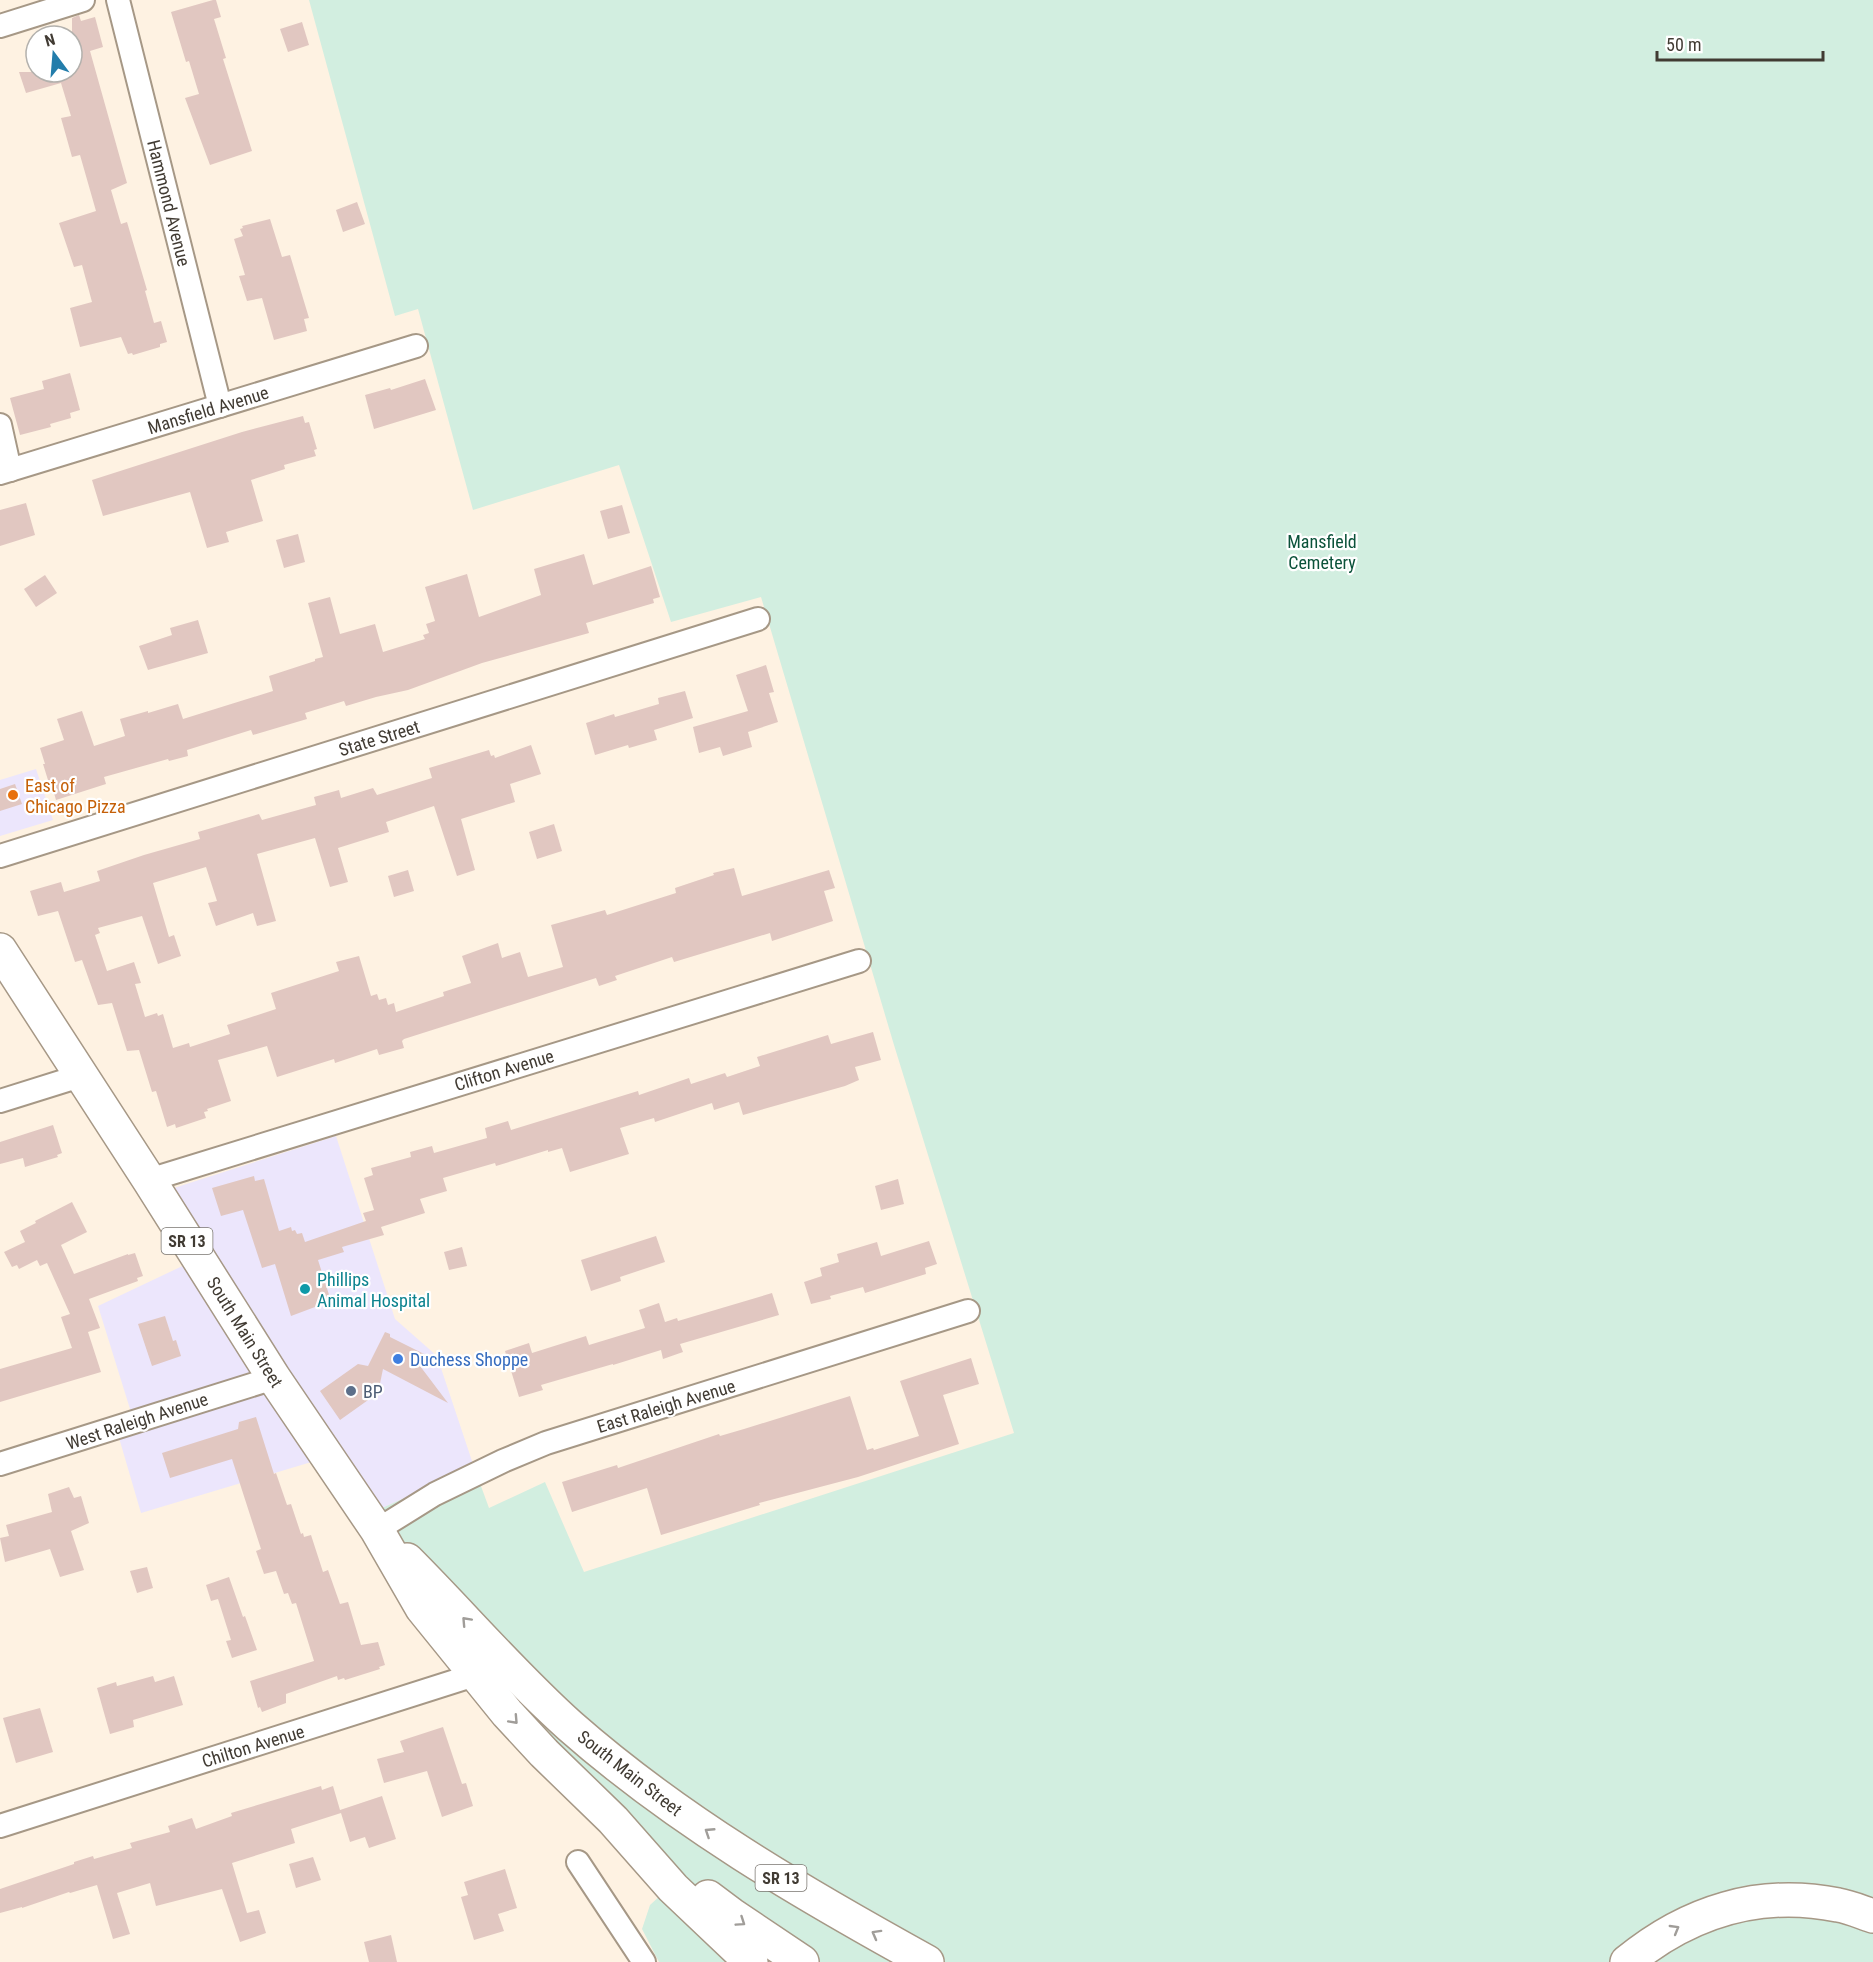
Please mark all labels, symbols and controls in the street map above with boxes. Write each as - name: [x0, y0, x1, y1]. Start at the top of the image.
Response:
- north arrow: [24, 24, 84, 84]
- scale bar: [1657, 24, 1824, 62]
- text: N: [43, 30, 57, 51]
- text: 50 m: [1666, 34, 1701, 55]
- street label: Hammond Avenue: [143, 138, 195, 268]
- street label: Mansfield Avenue: [145, 382, 271, 438]
- park label: Mansfield Cemetery: [1287, 531, 1357, 573]
- street label: State Street: [336, 716, 422, 760]
- place label: East of Chicago Pizza: [25, 775, 126, 817]
- marker: East of Chicago Pizza: [6, 788, 20, 802]
- street label: Clifton Avenue: [452, 1045, 556, 1095]
- road number: SR 13: [162, 1228, 213, 1254]
- place label: Phillips Animal Hospital: [317, 1269, 430, 1311]
- street label: South Main Street: [203, 1273, 287, 1391]
- marker: Phillips Animal Hospital: [298, 1282, 312, 1296]
- place label: Duchess Shoppe: [410, 1349, 528, 1370]
- marker: Duchess Shoppe: [391, 1352, 405, 1366]
- street label: East Raleigh Avenue: [594, 1375, 738, 1437]
- place label: BP: [363, 1381, 383, 1402]
- marker: BP: [344, 1384, 358, 1398]
- street label: West Raleigh Avenue: [63, 1388, 211, 1454]
- one-way arrow: [462, 1618, 473, 1628]
- one-way arrow: [507, 1714, 518, 1724]
- street label: Chilton Avenue: [199, 1720, 307, 1772]
- street label: South Main Street: [574, 1726, 686, 1820]
- one-way arrow: [705, 1828, 715, 1840]
- road number: SR 13: [756, 1865, 806, 1891]
- one-way arrow: [735, 1914, 746, 1925]
- one-way arrow: [1669, 1924, 1679, 1936]
- one-way arrow: [872, 1929, 882, 1941]

